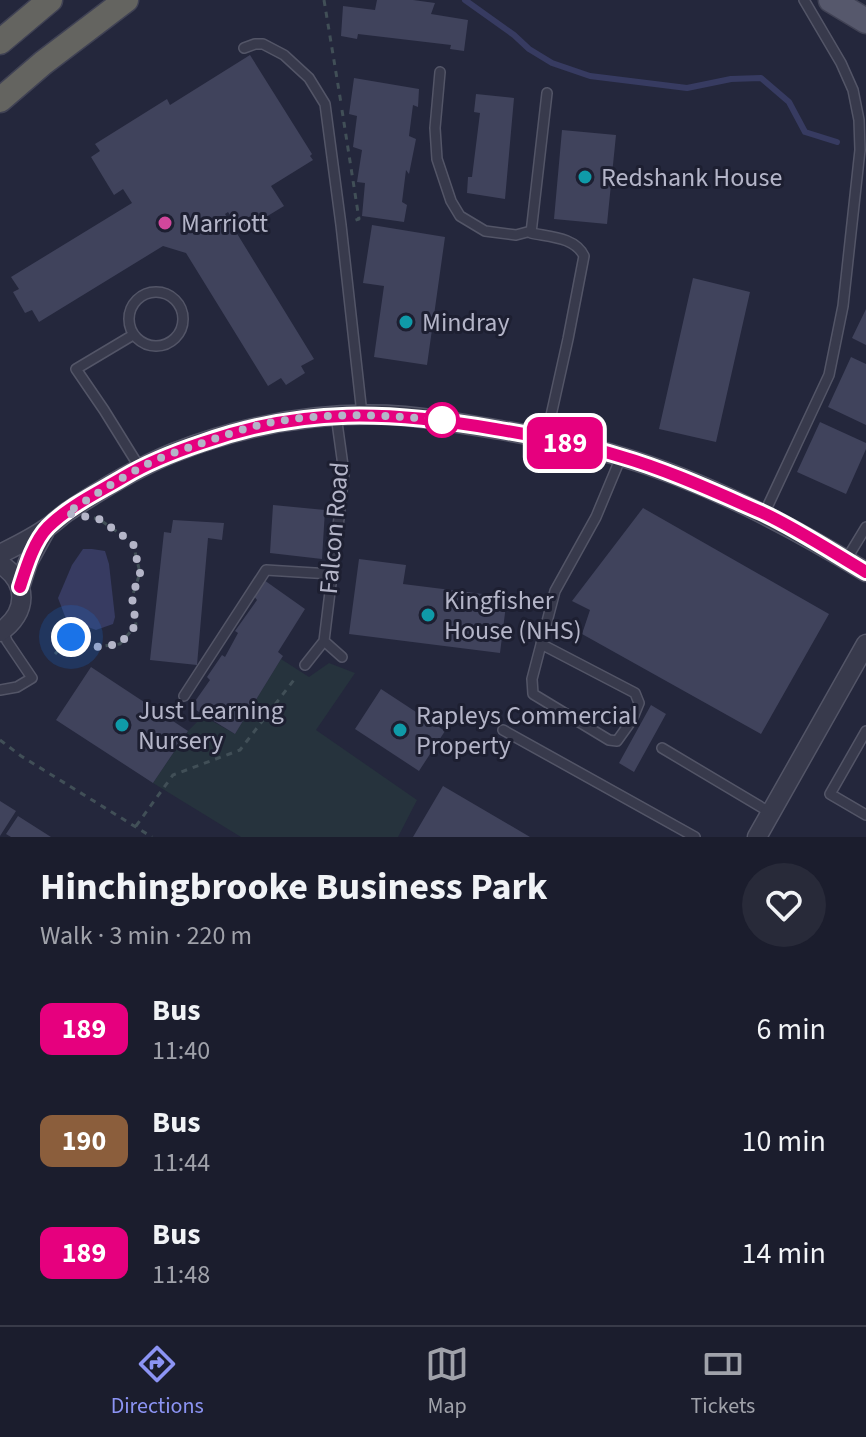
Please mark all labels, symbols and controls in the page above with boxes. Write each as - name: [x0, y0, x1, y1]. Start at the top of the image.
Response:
- place label: Redshank House: [601, 159, 782, 196]
- marker: Redshank House: [576, 168, 594, 186]
- place label: Marriott: [181, 205, 268, 242]
- marker: Marriott: [156, 214, 174, 232]
- place label: Mindray: [422, 304, 510, 341]
- marker: Mindray: [397, 313, 415, 331]
- unlabelled marker: [425, 403, 459, 437]
- line badge: 189: [519, 417, 611, 469]
- text: 189: [543, 423, 587, 463]
- street label: Falcon Road: [310, 460, 358, 596]
- place label: Kingfisher House (NHS): [444, 582, 582, 649]
- marker: Kingfisher House (NHS): [419, 606, 437, 624]
- your location: [51, 617, 91, 657]
- place label: Just Learning Nursery: [138, 692, 284, 759]
- place label: Rapleys Commercial Property: [416, 697, 638, 764]
- marker: Just Learning Nursery: [113, 716, 131, 734]
- marker: Rapleys Commercial Property: [391, 721, 409, 739]
- text: Hinchingbrooke Business Park: [40, 860, 548, 914]
- button: heart: [742, 863, 826, 947]
- text: Walk · 3 min · 220 m: [40, 917, 252, 954]
- text: Bus: [152, 989, 200, 1032]
- text: 6 min: [756, 1008, 826, 1051]
- text: 189: [62, 1009, 106, 1049]
- text: 11:40: [152, 1032, 210, 1069]
- text: Bus: [152, 1101, 200, 1144]
- text: 10 min: [742, 1120, 826, 1163]
- text: 190: [62, 1121, 106, 1161]
- text: 11:44: [152, 1144, 210, 1181]
- text: Bus: [152, 1213, 200, 1256]
- text: 14 min: [742, 1232, 826, 1275]
- text: 189: [62, 1233, 106, 1273]
- text: 11:48: [152, 1256, 210, 1293]
- tab: Directions: [111, 1342, 204, 1422]
- tab: Map: [425, 1342, 469, 1422]
- tab: Tickets: [690, 1342, 755, 1422]

